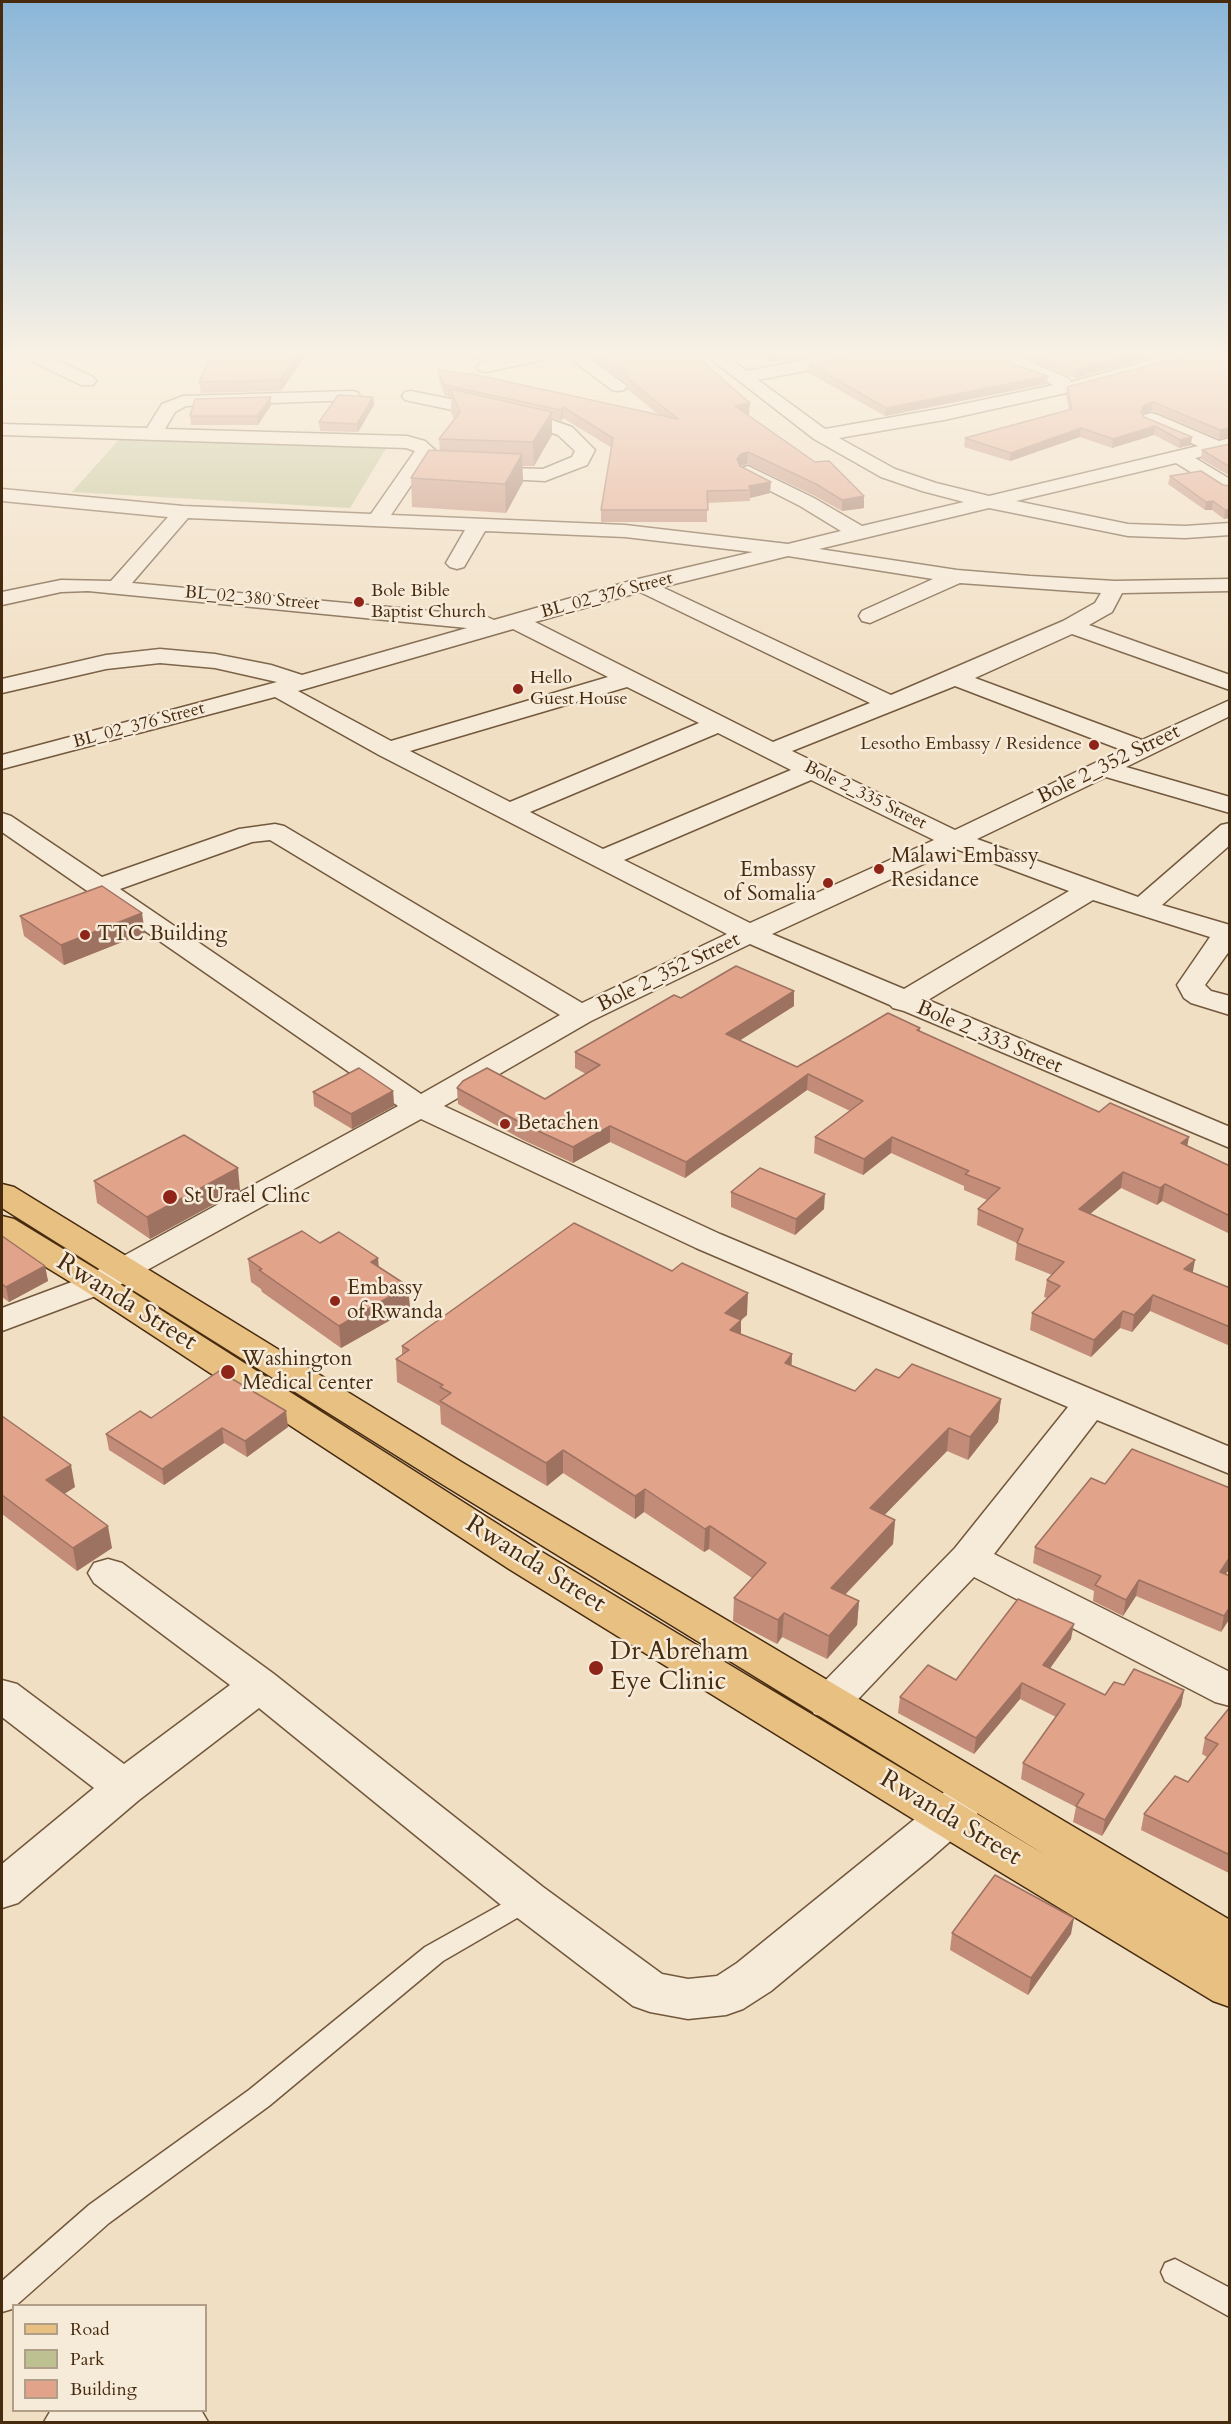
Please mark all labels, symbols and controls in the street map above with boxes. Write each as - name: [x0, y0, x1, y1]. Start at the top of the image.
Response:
- street label: BL_02_376 Street: [539, 568, 675, 624]
- place label: Bole Bible Baptist Church: [371, 581, 486, 624]
- street label: BL_02_380 Street: [184, 582, 320, 616]
- marker: Bole Bible Baptist Church: [352, 595, 366, 609]
- place label: Hello Guest House: [530, 668, 628, 710]
- marker: Hello Guest House: [511, 682, 525, 696]
- street label: BL_02_376 Street: [71, 698, 207, 754]
- street label: Bole 2_352 Street: [1033, 720, 1185, 810]
- place label: Lesotho Embassy / Residence: [860, 734, 1082, 756]
- marker: Lesotho Embassy / Residence: [1087, 738, 1101, 752]
- street label: Bole 2_335 Street: [800, 757, 930, 835]
- place label: Malawi Embassy Residance: [891, 844, 1039, 894]
- place label: Embassy of Somalia: [724, 858, 816, 908]
- marker: Malawi Embassy Residance: [872, 862, 886, 876]
- marker: Embassy of Somalia: [821, 876, 835, 890]
- place label: TTC Building: [97, 922, 227, 948]
- marker: TTC Building: [78, 928, 92, 942]
- street label: Bole 2_352 Street: [593, 928, 745, 1018]
- street label: Bole 2_333 Street: [912, 996, 1066, 1080]
- place label: Betachen: [517, 1111, 599, 1137]
- marker: Betachen: [498, 1117, 512, 1131]
- place label: St Urael Clinc: [184, 1184, 310, 1210]
- marker: St Urael Clinc: [161, 1188, 179, 1206]
- street label: Rwanda Street: [50, 1248, 202, 1358]
- place label: Embassy of Rwanda: [347, 1276, 443, 1326]
- marker: Embassy of Rwanda: [328, 1294, 342, 1308]
- place label: Washington Medical center: [242, 1347, 373, 1397]
- marker: Washington Medical center: [219, 1363, 237, 1381]
- street label: Rwanda Street: [459, 1510, 611, 1620]
- place label: Dr Abreham Eye Clinic: [610, 1637, 749, 1698]
- marker: Dr Abreham Eye Clinic: [587, 1659, 605, 1677]
- street label: Rwanda Street: [874, 1765, 1026, 1873]
- legend: [12, 2304, 207, 2412]
- text: Road: [70, 2317, 110, 2342]
- text: Park: [70, 2347, 105, 2372]
- text: Building: [70, 2377, 137, 2402]

